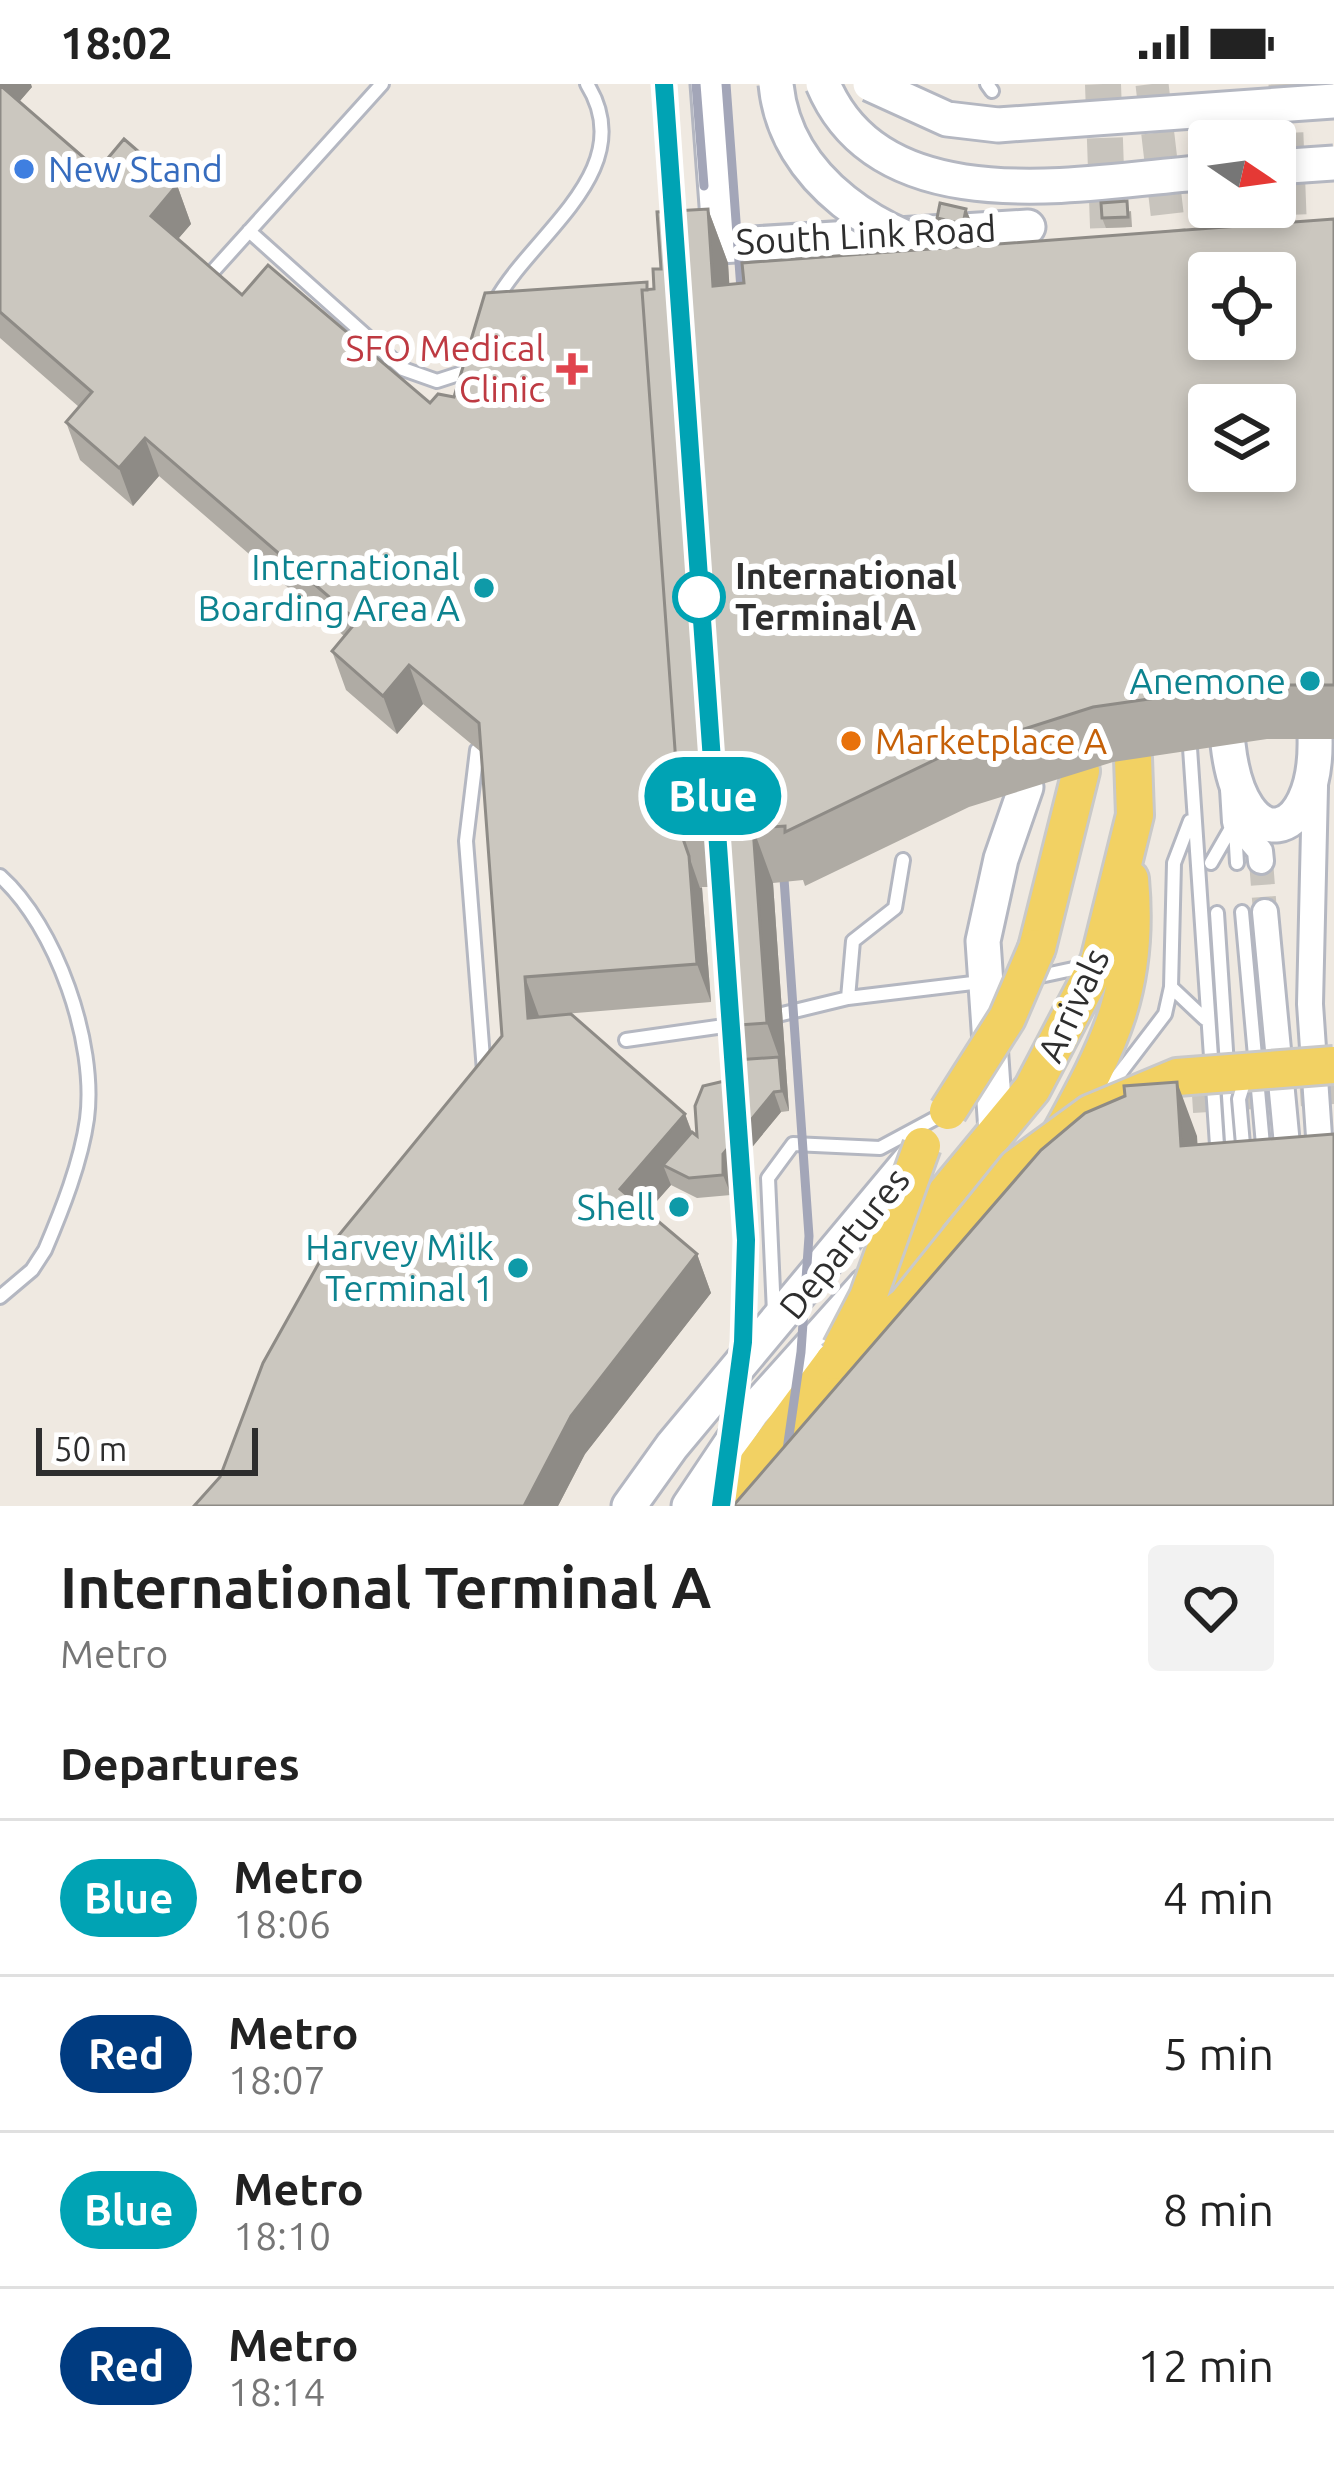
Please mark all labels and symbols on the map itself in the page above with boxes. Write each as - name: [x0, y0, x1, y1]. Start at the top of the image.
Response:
- north arrow: [1188, 120, 1296, 228]
- place label: New Stand: [48, 148, 223, 189]
- marker: New Stand: [11, 156, 37, 182]
- street label: South Link Road: [735, 207, 997, 262]
- place label: SFO Medical Clinic: [346, 327, 545, 409]
- marker: SFO Medical Clinic: [556, 353, 588, 385]
- place label: International Boarding Area A: [198, 546, 461, 628]
- place label: International Terminal A: [735, 555, 957, 637]
- marker: International Terminal A: [674, 572, 724, 622]
- marker: International Boarding Area A: [471, 575, 497, 601]
- place label: Anemone: [1130, 660, 1286, 701]
- marker: Anemone: [1297, 668, 1323, 694]
- place label: Marketplace A: [875, 720, 1108, 761]
- marker: Marketplace A: [838, 728, 864, 754]
- line badge: Blue: [629, 757, 797, 835]
- street label: Arrivals: [1029, 942, 1117, 1068]
- street label: Departures: [770, 1159, 917, 1326]
- place label: Shell: [577, 1186, 655, 1227]
- marker: Shell: [666, 1194, 692, 1220]
- place label: Harvey Milk Terminal 1: [305, 1226, 494, 1308]
- marker: Harvey Milk Terminal 1: [505, 1255, 531, 1281]
- scale bar: [36, 1422, 258, 1475]

